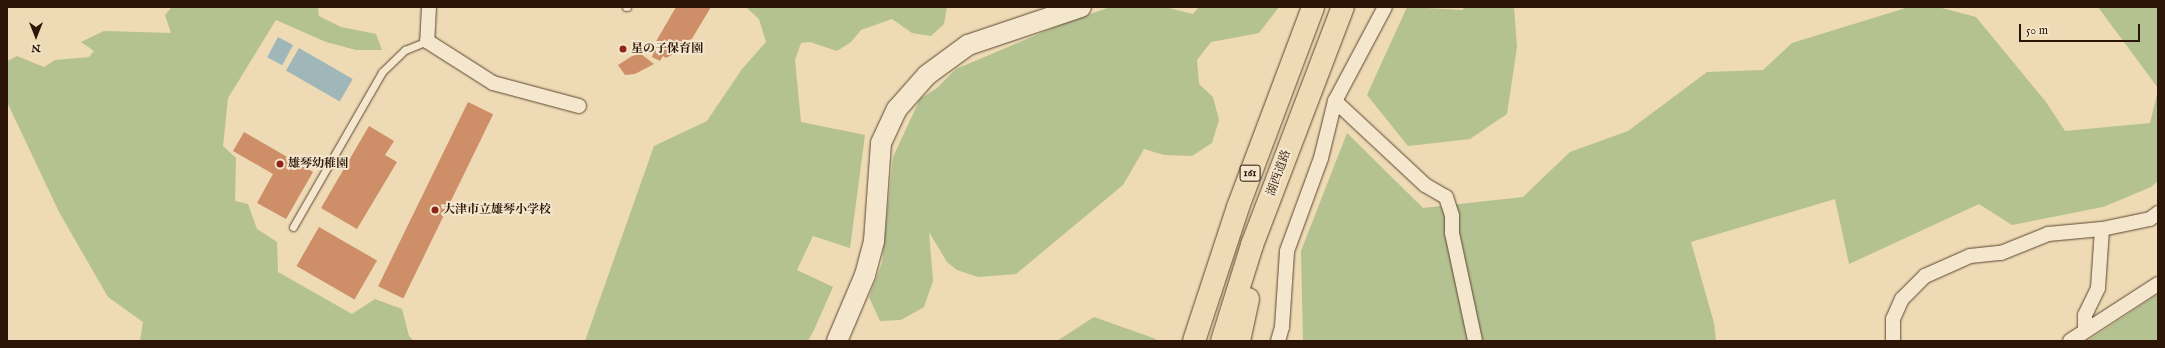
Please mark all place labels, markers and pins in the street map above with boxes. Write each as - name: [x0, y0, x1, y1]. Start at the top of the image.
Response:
- place label: 星の子保育園: [631, 42, 703, 56]
- marker: 星の子保育園: [618, 44, 628, 54]
- place label: 雄琴幼稚園: [288, 157, 348, 171]
- marker: 雄琴幼稚園: [275, 159, 285, 169]
- place label: 大津市立雄琴小学校: [443, 203, 551, 217]
- marker: 大津市立雄琴小学校: [430, 205, 440, 215]

